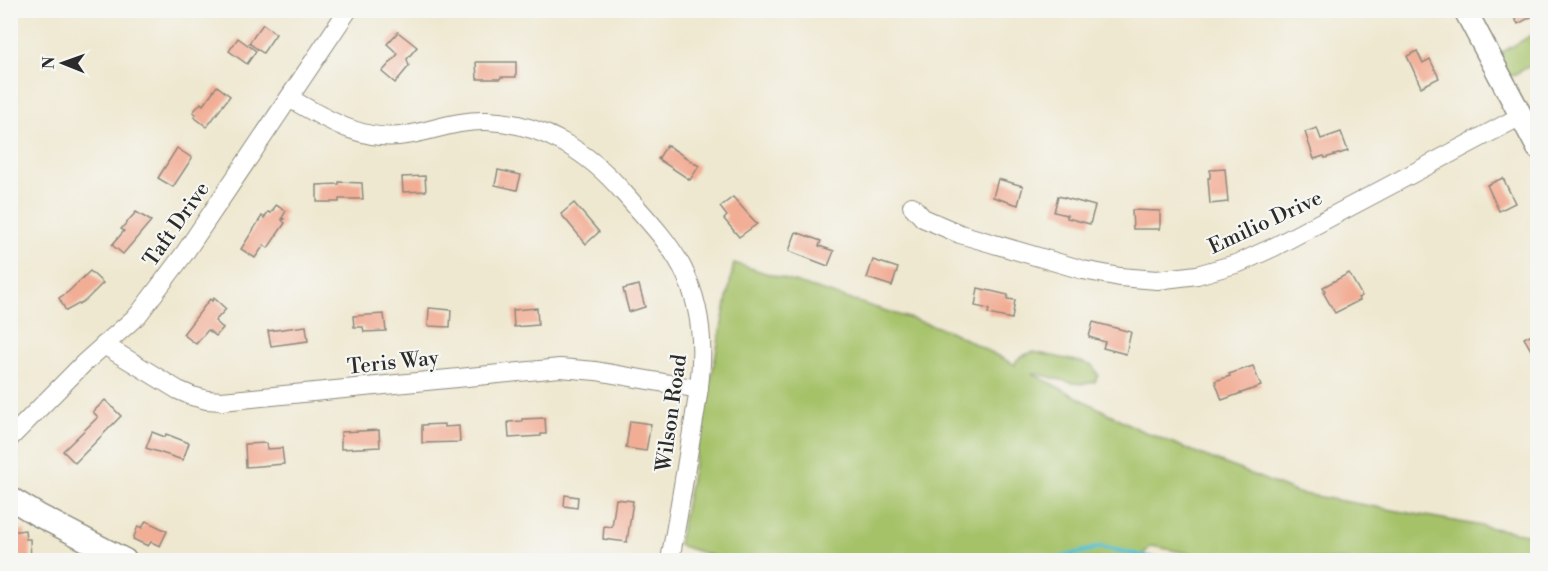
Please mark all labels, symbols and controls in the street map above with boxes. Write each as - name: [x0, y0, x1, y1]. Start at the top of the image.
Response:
- north arrow: [33, 33, 93, 93]
- text: N: [39, 56, 59, 69]
- street label: Taft Drive: [138, 177, 216, 272]
- street label: Emilio Drive: [1204, 185, 1326, 261]
- street label: Teris Way: [346, 345, 441, 381]
- street label: Wilson Road: [651, 353, 693, 474]

